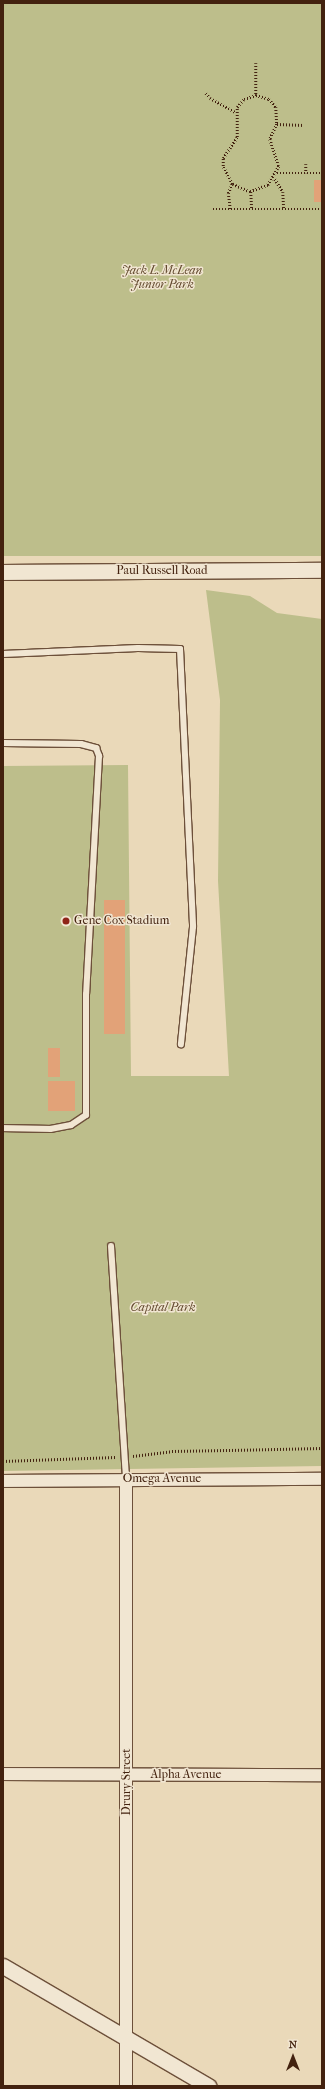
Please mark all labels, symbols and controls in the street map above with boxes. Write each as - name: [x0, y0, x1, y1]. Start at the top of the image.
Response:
- park label: Jack L. McLean Junior Park: [122, 264, 202, 292]
- street label: Paul Russell Road: [116, 564, 208, 578]
- place label: Gene Cox Stadium: [74, 914, 169, 928]
- marker: Gene Cox Stadium: [61, 916, 71, 926]
- park label: Capital Park: [130, 1301, 196, 1315]
- street label: Omega Avenue: [123, 1472, 201, 1486]
- street label: Drury Street: [120, 1749, 134, 1815]
- street label: Alpha Avenue: [150, 1768, 222, 1782]
- north arrow: [273, 2037, 313, 2077]
- text: N: [289, 2038, 297, 2051]

